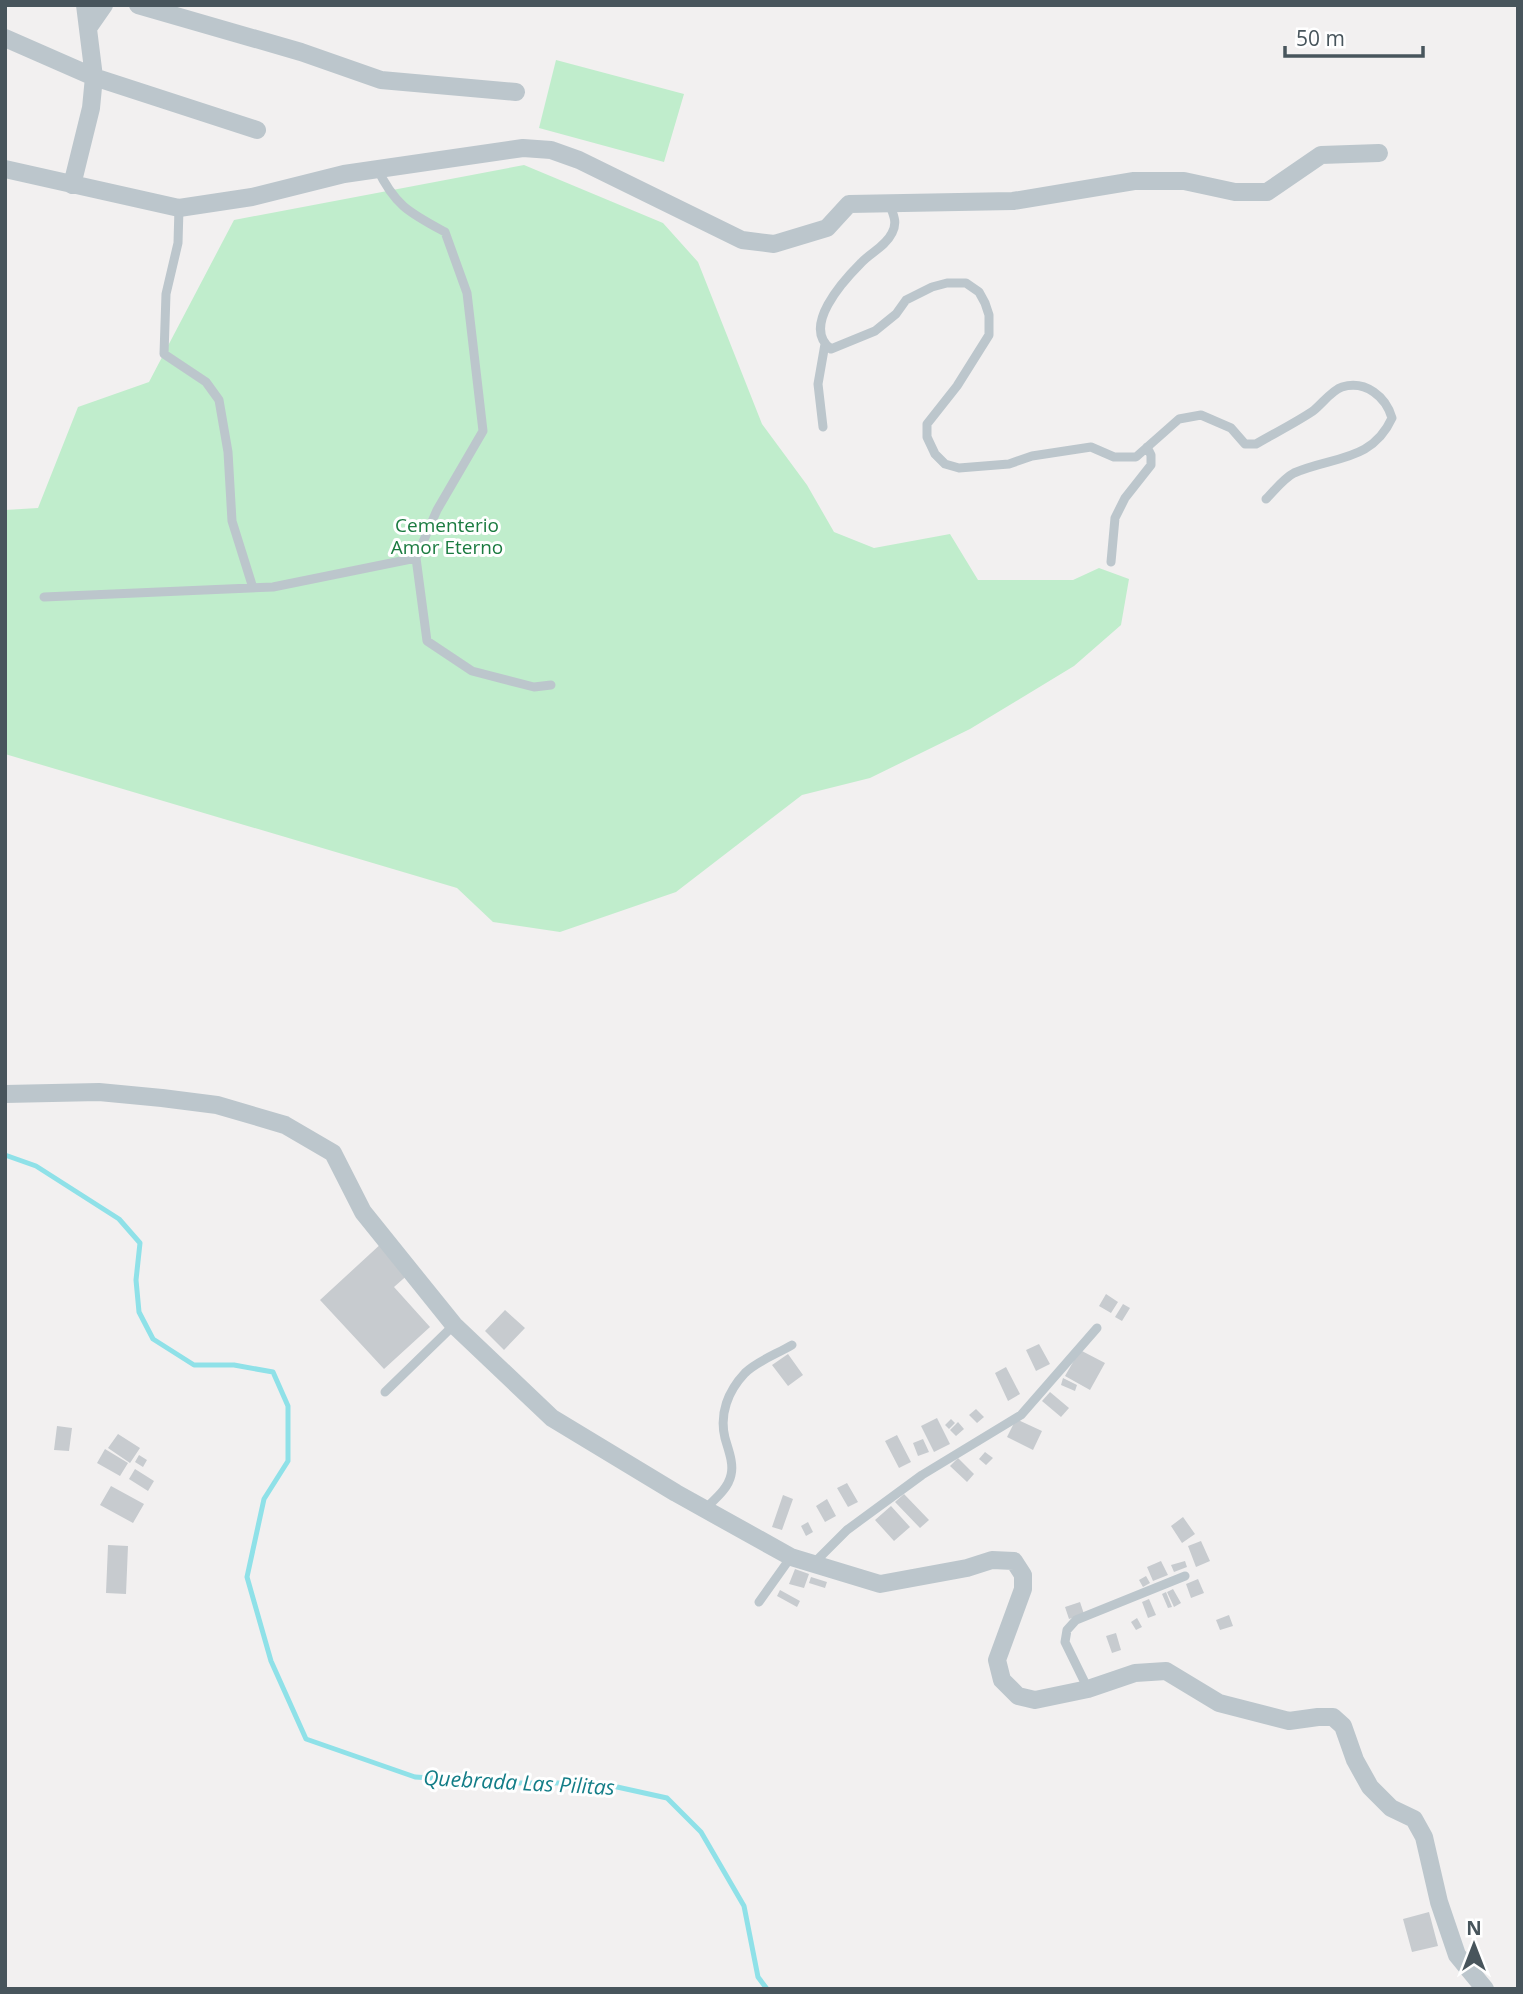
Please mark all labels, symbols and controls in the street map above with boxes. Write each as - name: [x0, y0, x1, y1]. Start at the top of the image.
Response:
- scale bar: [1285, 14, 1423, 58]
- text: 50 m: [1296, 24, 1345, 52]
- park label: Cementerio Amor Eterno: [391, 512, 503, 560]
- water label: Quebrada Las Pilitas: [423, 1763, 615, 1801]
- north arrow: [1439, 1910, 1509, 1980]
- text: N: [1466, 1915, 1482, 1941]

